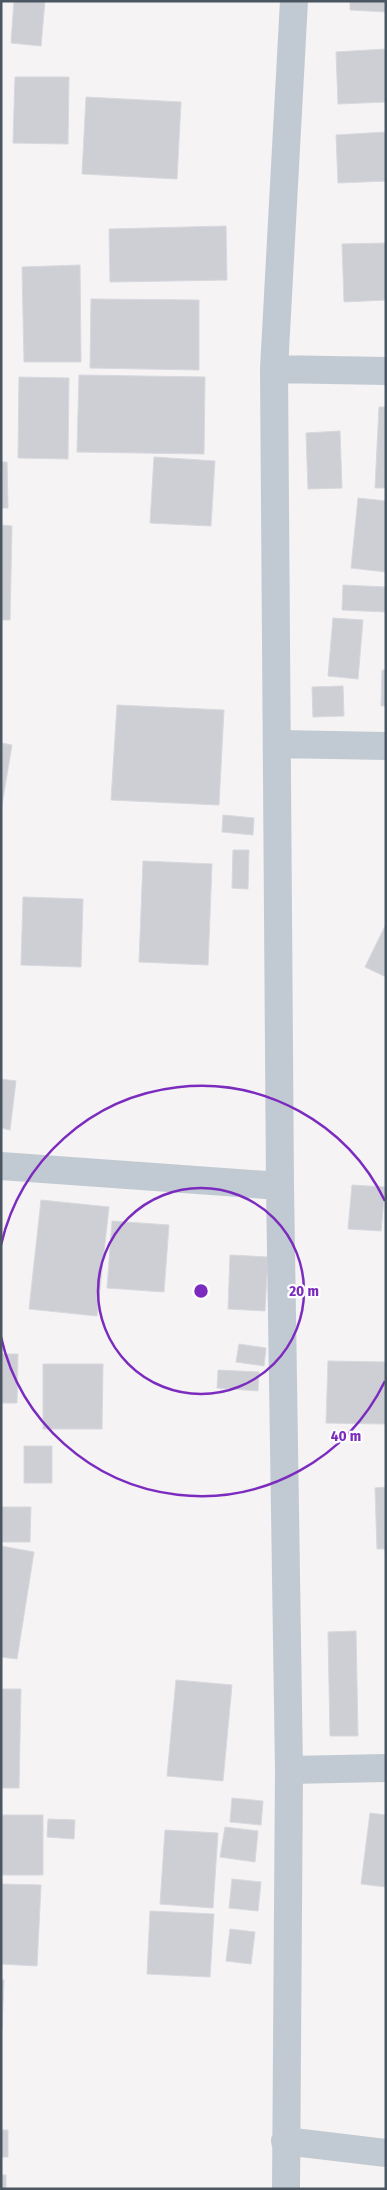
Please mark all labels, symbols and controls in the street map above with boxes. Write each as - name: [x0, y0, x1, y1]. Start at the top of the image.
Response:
- centre of rings: [192, 1282, 210, 1300]
- text: 20 m: [288, 1282, 319, 1300]
- text: 40 m: [331, 1427, 361, 1445]

